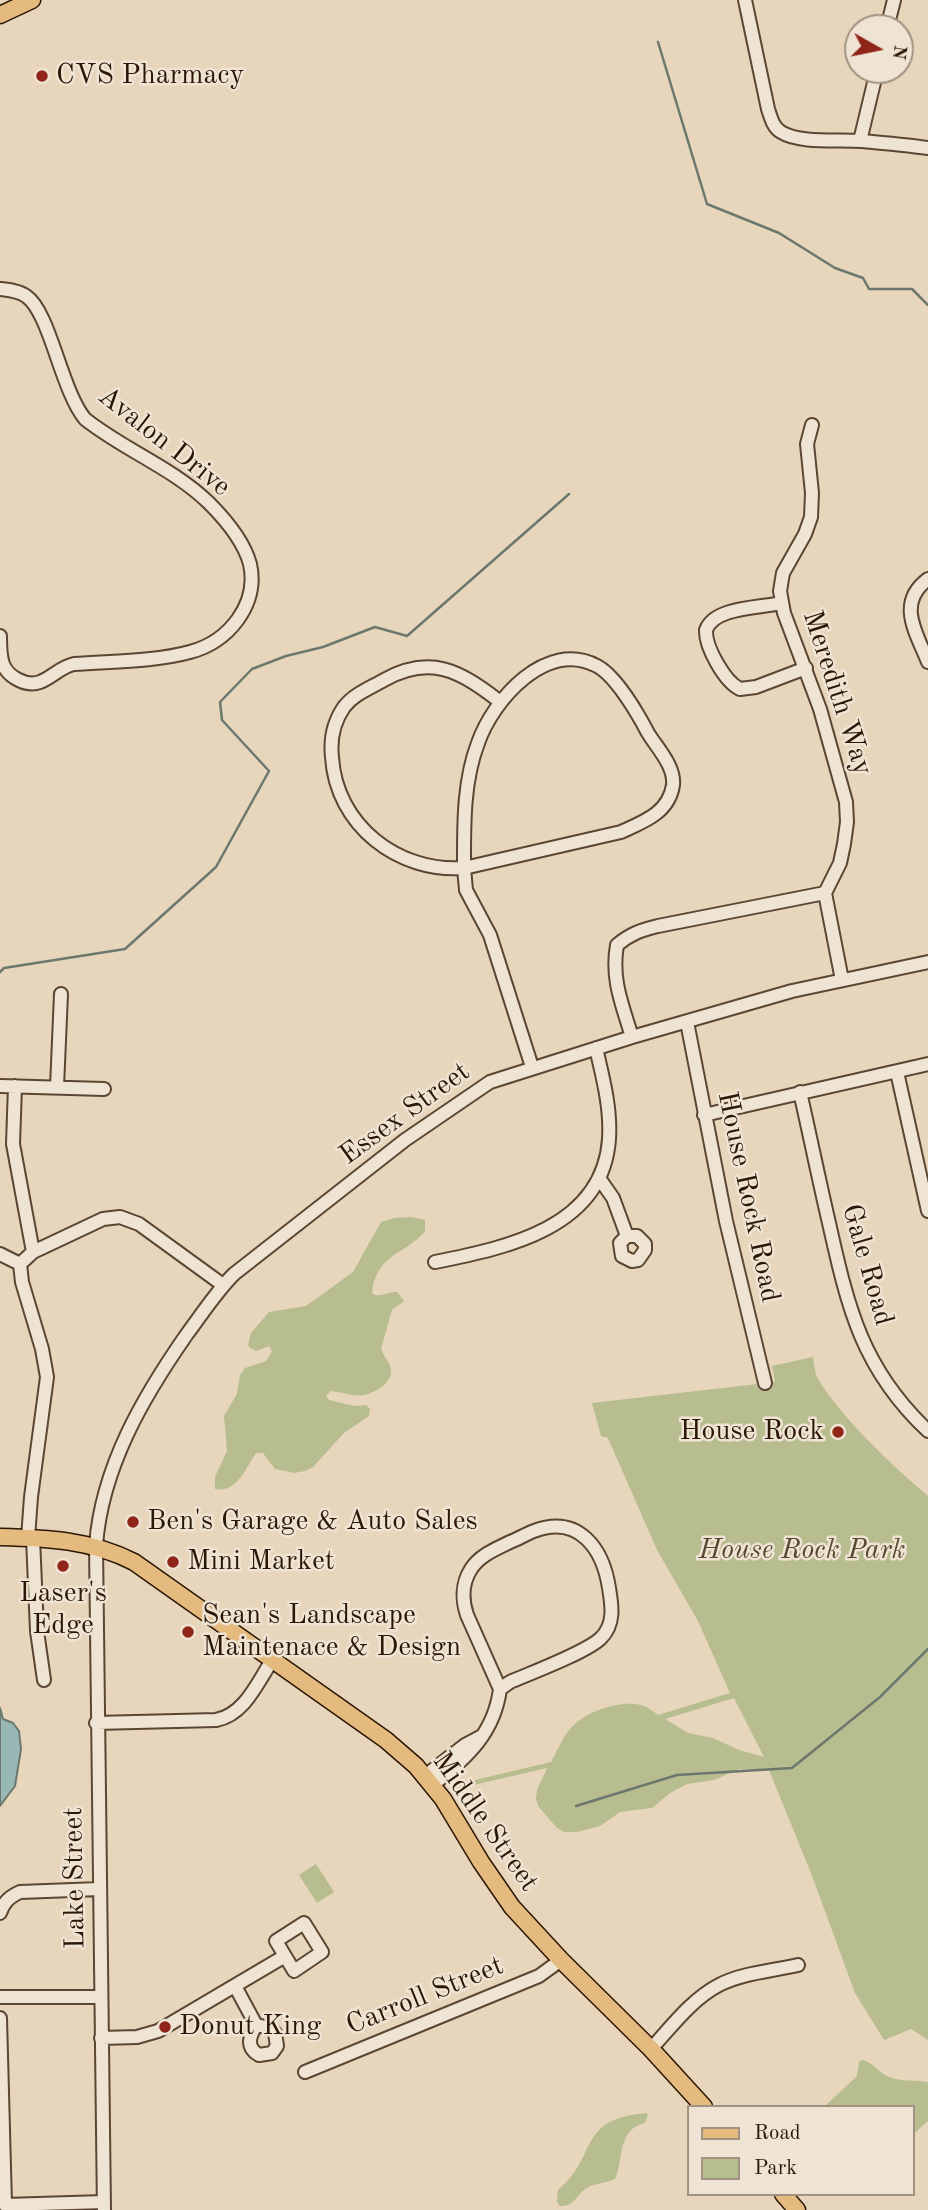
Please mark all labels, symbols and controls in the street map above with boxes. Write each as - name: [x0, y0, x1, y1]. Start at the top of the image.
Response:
- north arrow: [844, 14, 914, 84]
- text: N: [888, 43, 909, 61]
- place label: CVS Pharmacy: [56, 59, 244, 93]
- marker: CVS Pharmacy: [34, 68, 50, 84]
- street label: Avalon Drive: [91, 380, 237, 504]
- street label: Meredith Way: [795, 606, 879, 780]
- street label: Essex Street: [333, 1055, 477, 1173]
- street label: House Rock Road: [709, 1089, 787, 1305]
- street label: Gale Road: [834, 1200, 900, 1330]
- place label: House Rock: [680, 1415, 824, 1449]
- marker: House Rock: [830, 1424, 846, 1440]
- place label: Ben's Garage & Auto Sales: [147, 1505, 478, 1539]
- marker: Ben's Garage & Auto Sales: [125, 1514, 141, 1530]
- park label: House Rock Park: [699, 1534, 905, 1568]
- place label: Mini Market: [187, 1545, 335, 1579]
- marker: Mini Market: [165, 1554, 181, 1570]
- marker: Laser's Edge: [55, 1558, 71, 1574]
- place label: Laser's Edge: [19, 1577, 107, 1643]
- place label: Sean's Landscape Maintenace & Design: [202, 1599, 461, 1665]
- marker: Sean's Landscape Maintenace & Design: [180, 1624, 196, 1640]
- street label: Middle Street: [425, 1746, 545, 1898]
- street label: Lake Street: [57, 1807, 93, 1949]
- street label: Carroll Street: [341, 1949, 509, 2043]
- place label: Donut King: [179, 2010, 321, 2044]
- marker: Donut King: [157, 2019, 173, 2035]
- legend: [687, 2105, 914, 2196]
- text: Road: [754, 2123, 801, 2144]
- text: Park: [754, 2158, 797, 2179]

